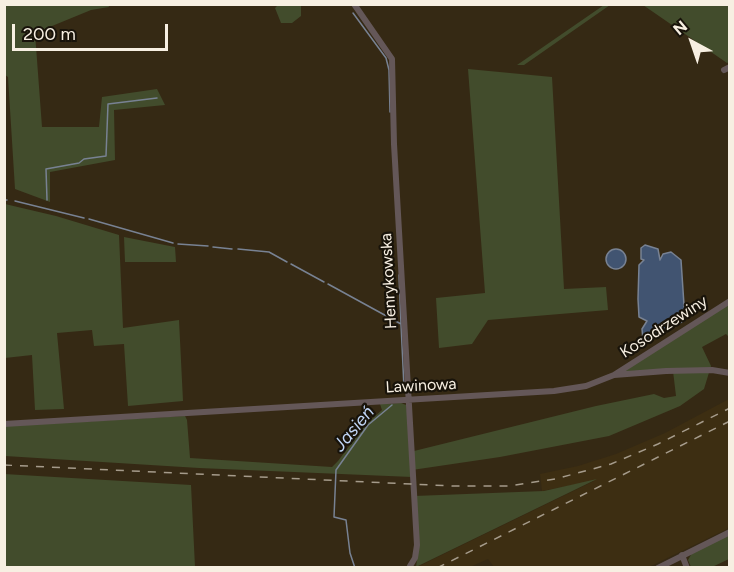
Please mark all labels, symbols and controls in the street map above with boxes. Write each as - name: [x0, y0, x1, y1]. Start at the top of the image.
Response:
- scale bar: [15, 12, 171, 50]
- north arrow: [662, 12, 722, 72]
- text: N: [669, 17, 691, 39]
- text: 200 m: [23, 23, 76, 45]
- street label: Henrykowska: [377, 233, 401, 329]
- street label: Kosodrzewiny: [617, 292, 711, 362]
- street label: Lawinowa: [385, 375, 457, 397]
- water label: Jasień: [329, 402, 379, 456]

